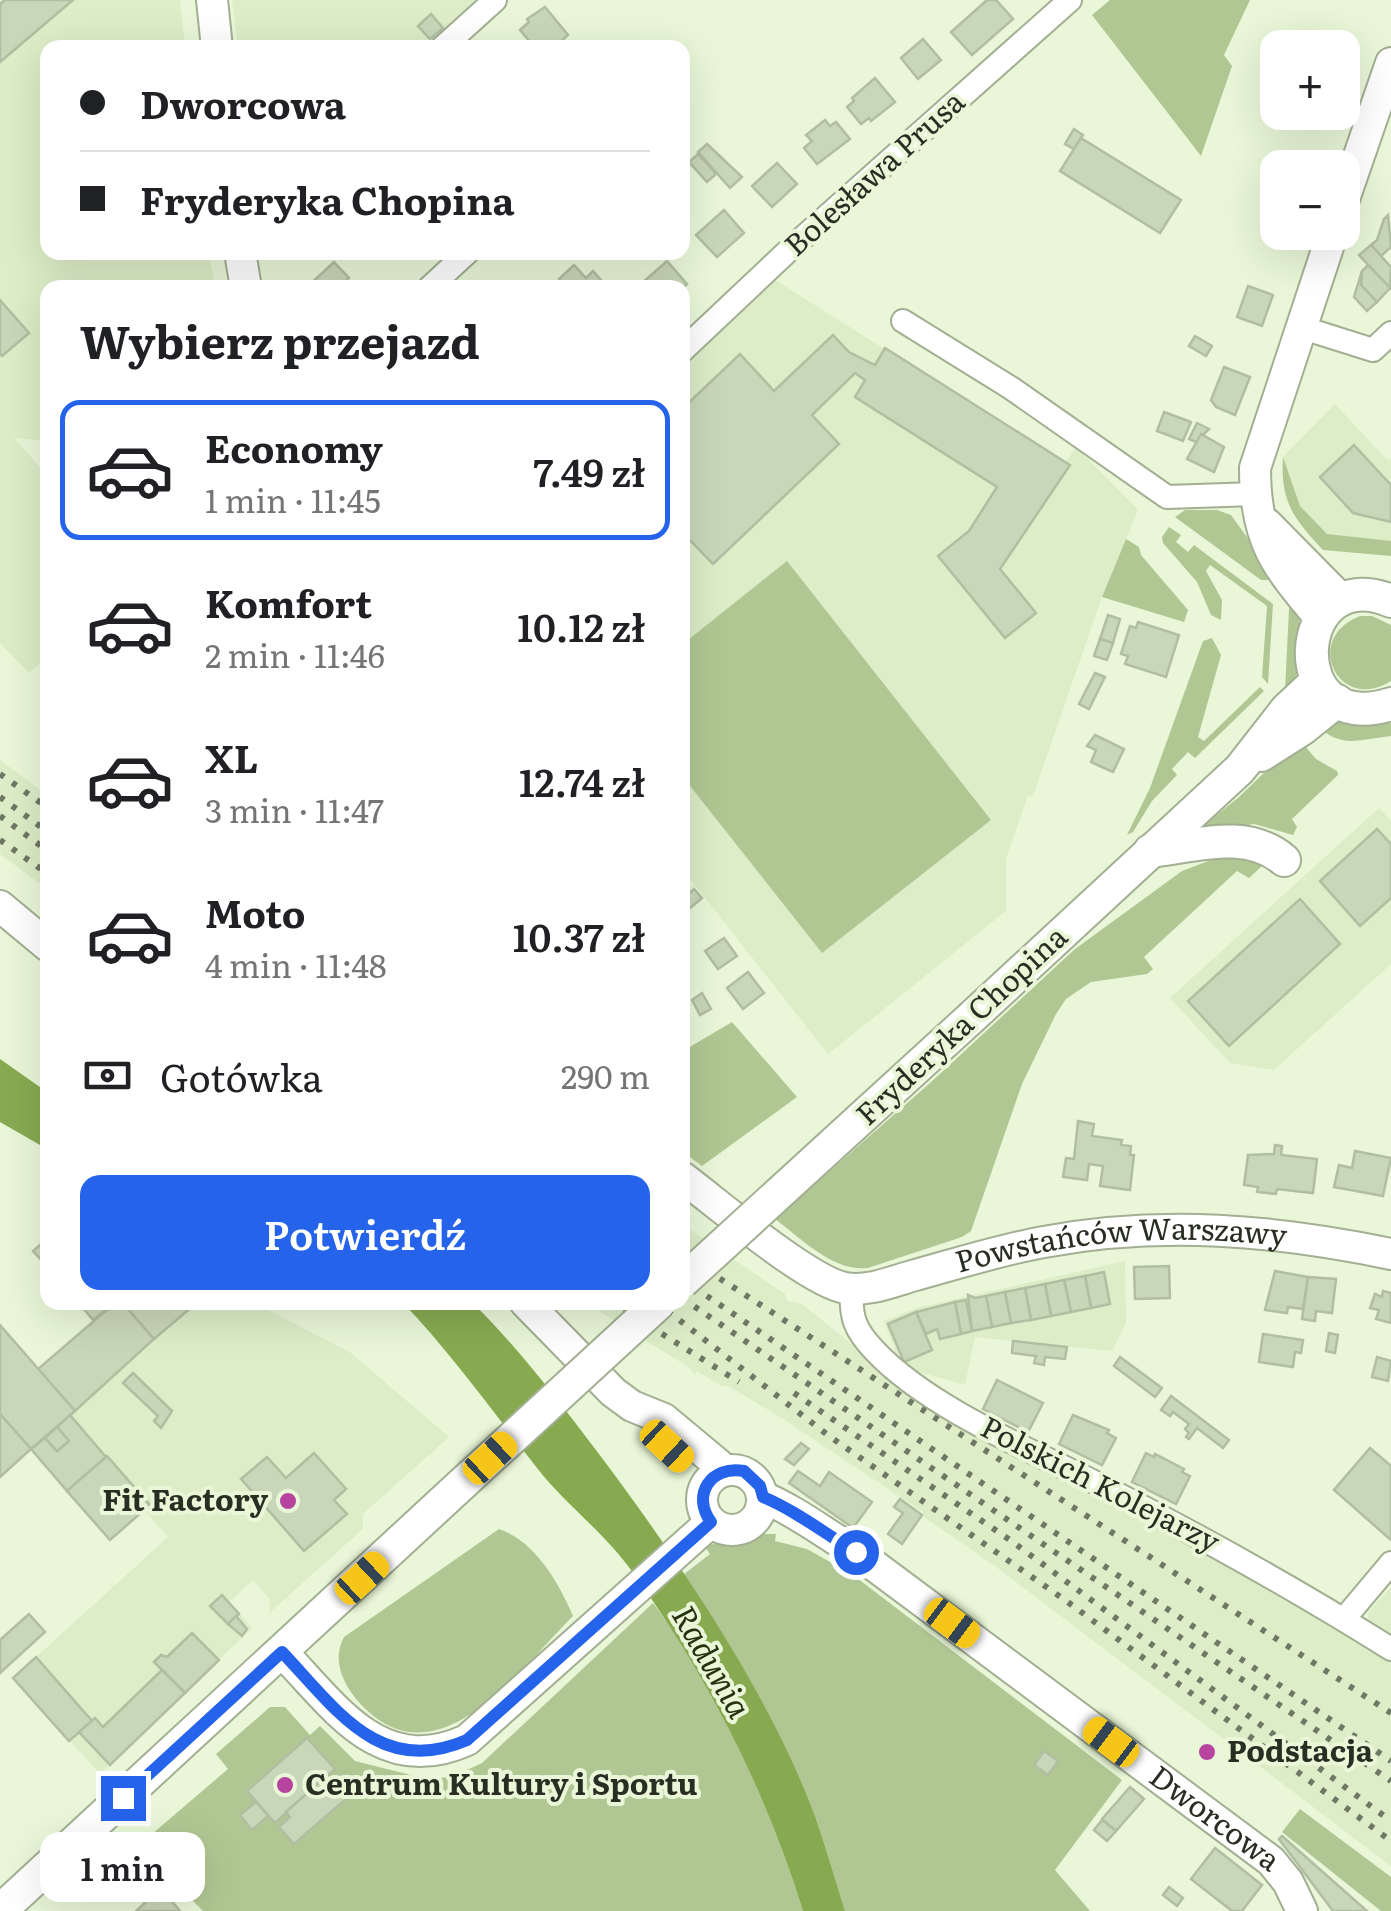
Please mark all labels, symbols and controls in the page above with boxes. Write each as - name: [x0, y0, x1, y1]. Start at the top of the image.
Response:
- map controls: [1260, 30, 1360, 250]
- button: +: [1260, 30, 1360, 130]
- text: Dworcowa: [140, 74, 346, 131]
- street label: Bolesława Prusa: [773, 78, 973, 265]
- button: −: [1260, 150, 1360, 250]
- text: Fryderyka Chopina: [140, 170, 515, 227]
- text: Wybierz przejazd: [80, 306, 480, 373]
- text: Economy: [205, 418, 383, 475]
- icon: car: [85, 425, 175, 515]
- text: 7.49 zł: [533, 442, 645, 499]
- text: 1 min · 11:45: [205, 475, 381, 523]
- text: Komfort: [205, 573, 372, 630]
- icon: car: [85, 580, 175, 670]
- text: 10.12 zł: [517, 597, 645, 654]
- text: 2 min · 11:46: [205, 630, 385, 678]
- text: XL: [205, 728, 258, 785]
- icon: car: [85, 735, 175, 825]
- text: 12.74 zł: [519, 752, 645, 809]
- text: 3 min · 11:47: [205, 785, 384, 833]
- text: Moto: [205, 883, 305, 940]
- icon: car: [85, 890, 175, 980]
- text: 10.37 zł: [513, 907, 645, 964]
- street label: Fryderyka Chopina: [844, 913, 1076, 1134]
- text: 4 min · 11:48: [205, 940, 387, 988]
- text: Gotówka: [160, 1047, 323, 1104]
- icon: cash: [80, 1048, 135, 1103]
- text: 290 m: [561, 1051, 650, 1099]
- button: Potwierdź: [80, 1175, 650, 1290]
- street label: Powstańców Warszawy: [950, 1205, 1290, 1282]
- street label: Polskich Kolejarzy: [974, 1403, 1229, 1562]
- car: [635, 1415, 699, 1477]
- car: [458, 1427, 522, 1489]
- place label: Fit Factory: [102, 1476, 269, 1520]
- marker: Fit Factory: [277, 1490, 299, 1512]
- route start: [834, 1530, 879, 1575]
- car: [330, 1547, 394, 1609]
- car: [919, 1593, 985, 1653]
- water label: Radunia: [662, 1595, 766, 1726]
- car: [1078, 1712, 1144, 1772]
- place label: Podstacja: [1227, 1727, 1374, 1771]
- marker: Podstacja: [1196, 1741, 1218, 1763]
- street label: Dworcowa: [1142, 1753, 1291, 1880]
- place label: Centrum Kultury i Sportu: [305, 1760, 697, 1804]
- marker: Centrum Kultury i Sportu: [274, 1774, 296, 1796]
- route end: [101, 1776, 146, 1821]
- callout: 1 min: [41, 1833, 206, 1903]
- text: 1 min: [80, 1843, 165, 1891]

